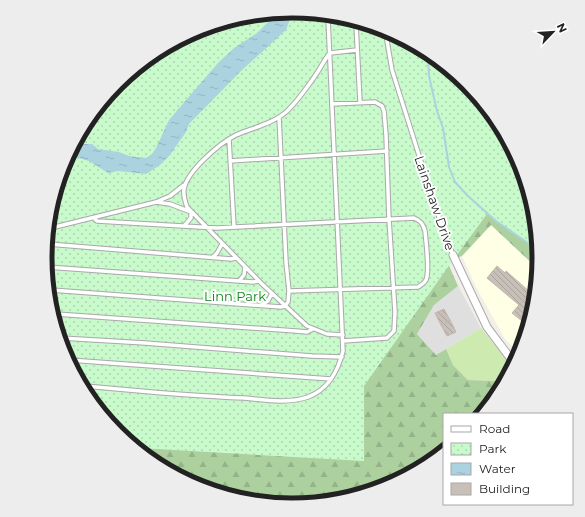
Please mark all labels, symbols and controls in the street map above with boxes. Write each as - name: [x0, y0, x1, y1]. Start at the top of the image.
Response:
- north arrow: [533, 12, 573, 52]
- text: N: [554, 21, 570, 35]
- street label: Lainshaw Drive: [411, 154, 459, 253]
- park label: Linn Park: [204, 288, 266, 304]
- legend: [443, 413, 573, 505]
- text: Road: [479, 421, 510, 436]
- text: Park: [479, 441, 507, 456]
- text: Water: [479, 461, 516, 476]
- text: Building: [479, 481, 530, 496]

